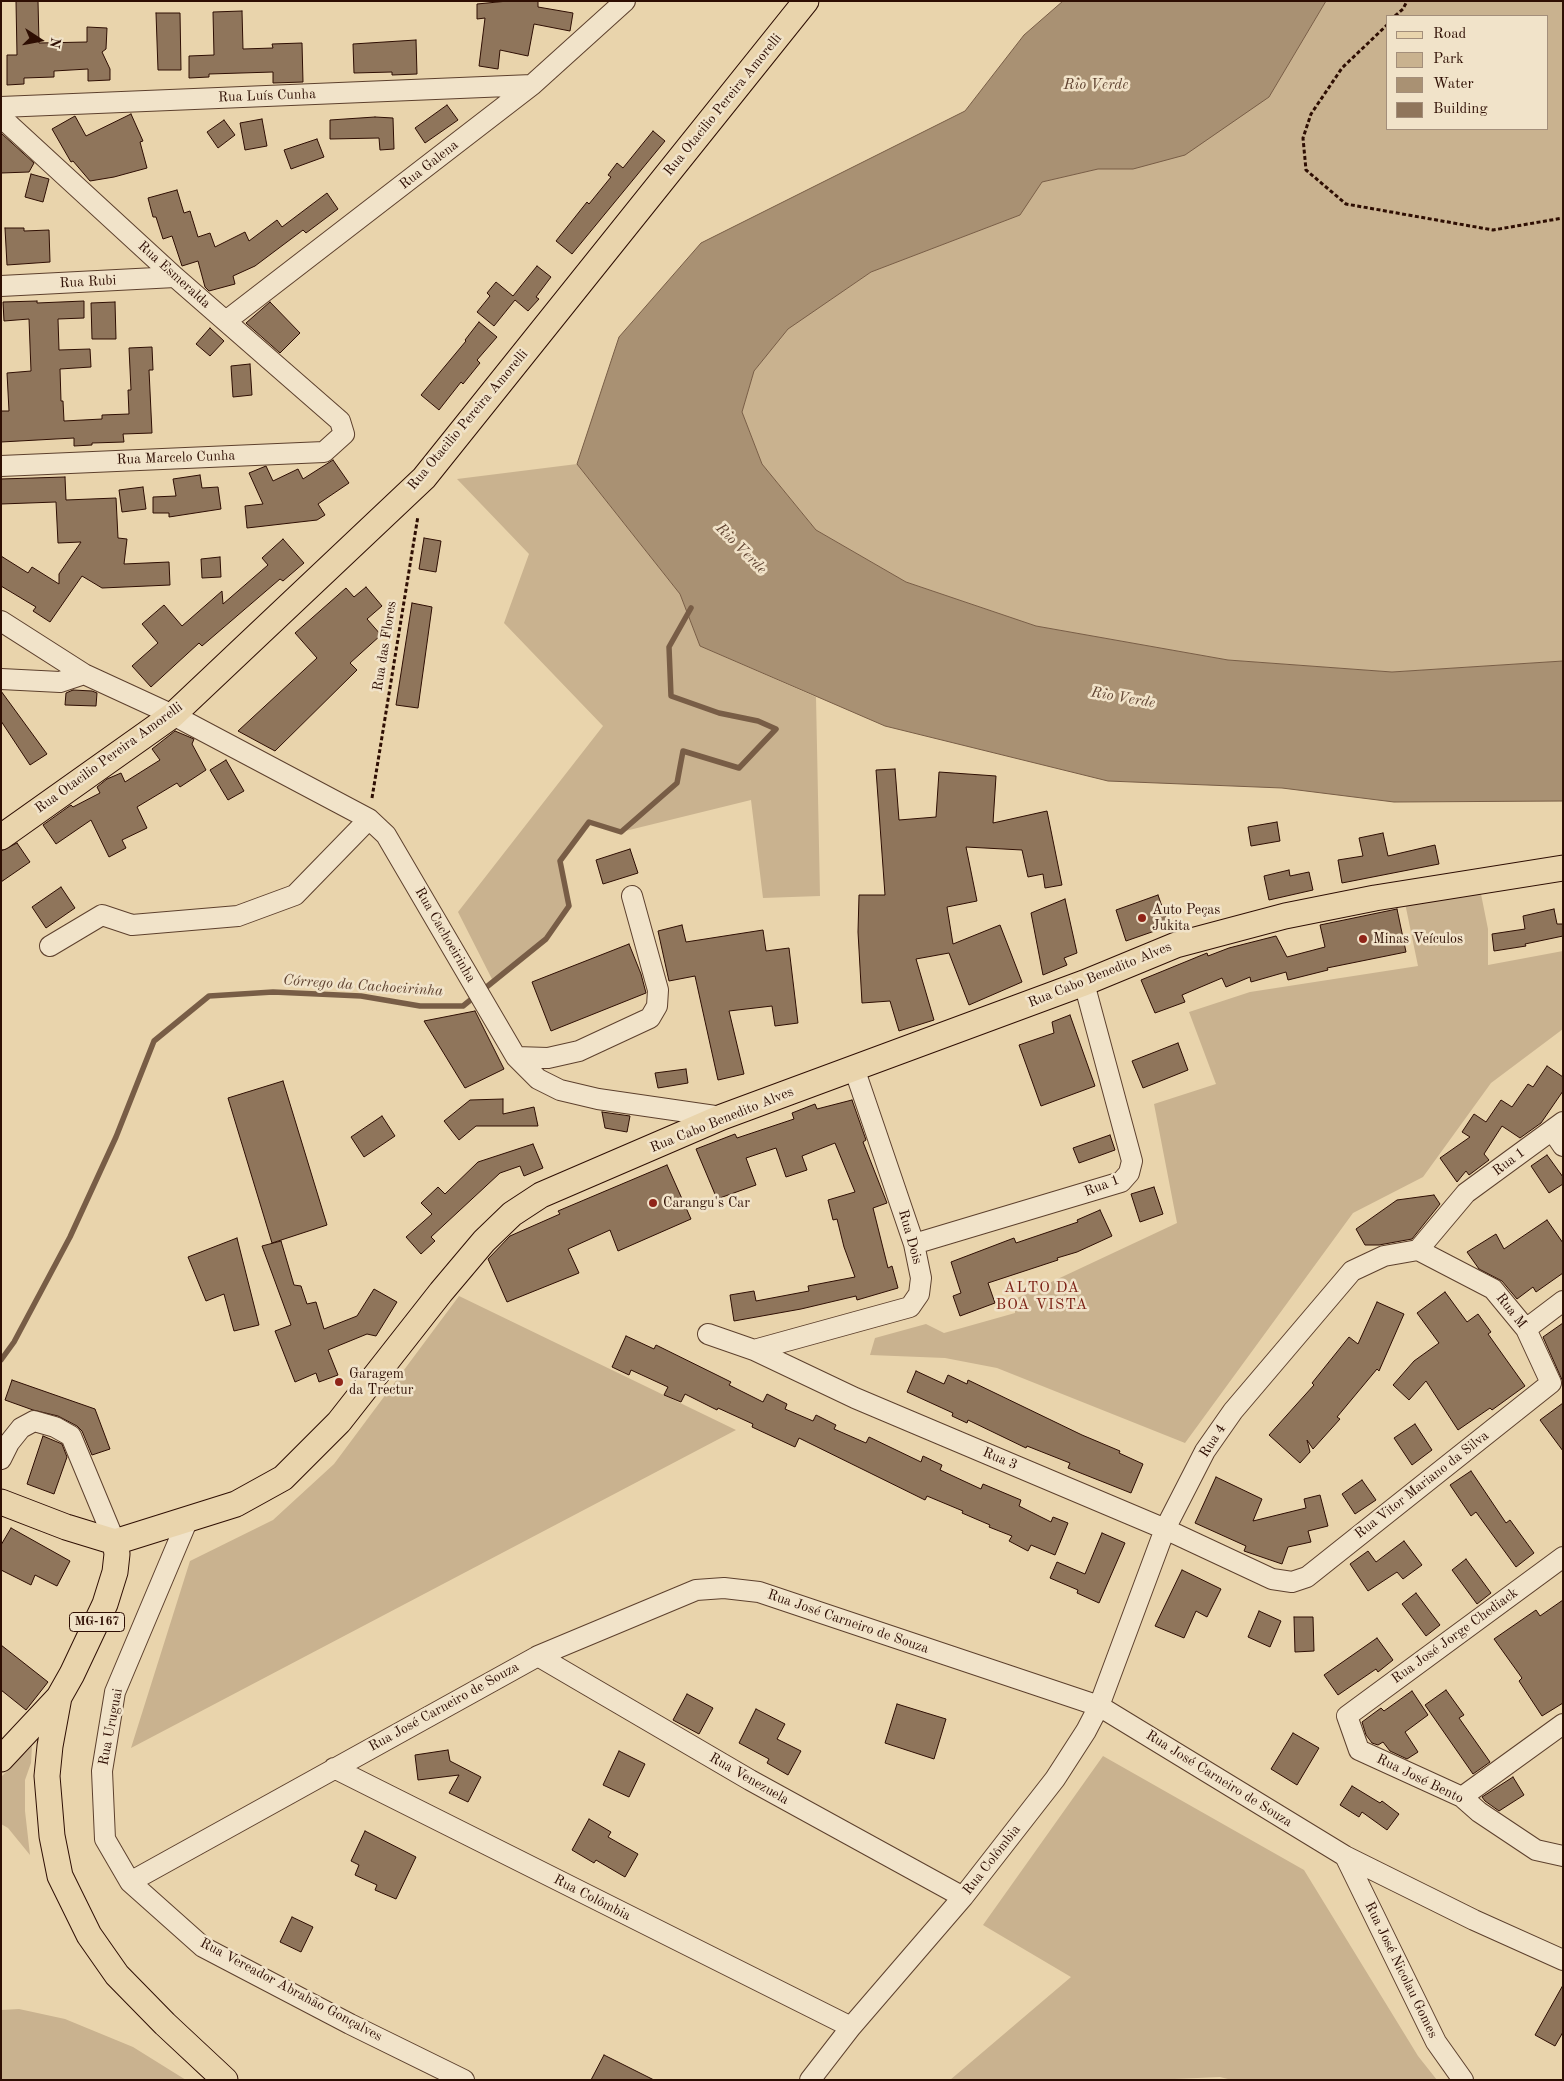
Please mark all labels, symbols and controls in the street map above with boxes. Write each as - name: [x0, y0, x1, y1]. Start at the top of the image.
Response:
- north arrow: [15, 15, 65, 65]
- legend: [1386, 15, 1549, 130]
- text: Road: [1433, 27, 1466, 42]
- street label: Rua Otacilio Pereira Amorelli: [660, 30, 786, 180]
- text: N: [47, 36, 63, 49]
- text: Park: [1433, 52, 1464, 67]
- water label: Rio Verde: [1064, 76, 1128, 94]
- text: Water: [1433, 77, 1474, 92]
- street label: Rua Luís Cunha: [218, 86, 316, 106]
- text: Building: [1433, 102, 1488, 117]
- street label: Rua Galena: [396, 137, 462, 193]
- street label: Rua Esmeralda: [134, 238, 214, 312]
- street label: Rua Rubi: [59, 272, 117, 292]
- street label: Rua Otacilio Pereira Amorelli: [404, 346, 532, 494]
- street label: Rua Marcelo Cunha: [116, 448, 236, 468]
- water label: Rio Verde: [712, 520, 770, 578]
- street label: Rua das Flores: [370, 600, 400, 692]
- water label: Rio Verde: [1089, 684, 1157, 712]
- street label: Rua Otacilio Pereira Amorelli: [32, 699, 186, 817]
- street label: Rua Cachoeirinha: [411, 884, 479, 986]
- place label: Auto Peças Jukita: [1152, 902, 1220, 934]
- marker: Auto Peças Jukita: [1136, 912, 1148, 924]
- place label: Minas Veículos: [1373, 931, 1463, 947]
- marker: Minas Veículos: [1357, 933, 1369, 945]
- street label: Rua Cabo Benedito Alves: [1026, 938, 1174, 1012]
- water label: Córrego da Cachoeirinha: [282, 971, 444, 1001]
- street label: Rua Cabo Benedito Alves: [648, 1083, 796, 1157]
- street label: Rua 1: [1489, 1144, 1529, 1180]
- street label: Rua 1: [1082, 1172, 1122, 1200]
- place label: Carangu's Car: [663, 1195, 750, 1211]
- marker: Carangu's Car: [647, 1197, 659, 1209]
- street label: Rua Dois: [894, 1208, 926, 1266]
- district label: ALTO DA BOA VISTA: [995, 1279, 1089, 1314]
- street label: Rua M: [1492, 1290, 1530, 1332]
- place label: Garagem da Trectur: [349, 1366, 414, 1398]
- marker: Garagem da Trectur: [333, 1376, 345, 1388]
- street label: Rua 4: [1196, 1421, 1230, 1461]
- street label: Rua Vitor Mariano da Silva: [1352, 1427, 1492, 1543]
- street label: Rua 3: [980, 1444, 1020, 1474]
- street label: Rua José Jorge Chediack: [1388, 1584, 1522, 1688]
- street label: Rua José Carneiro de Souza: [765, 1586, 931, 1658]
- road number: MG-167: [70, 1612, 124, 1631]
- street label: Rua José Carneiro de Souza: [366, 1659, 522, 1755]
- street label: Rua Uruguai: [95, 1687, 127, 1767]
- street label: Rua José Carneiro de Souza: [1143, 1727, 1295, 1831]
- street label: Rua Venezuela: [706, 1749, 792, 1809]
- street label: Rua José Bento: [1374, 1751, 1466, 1807]
- street label: Rua Colômbia: [959, 1822, 1025, 1898]
- street label: Rua Colômbia: [551, 1871, 633, 1925]
- street label: Rua José Nicolau Gomes: [1361, 1899, 1441, 2041]
- street label: Rua Vereador Abrahão Gonçalves: [197, 1935, 385, 2045]

